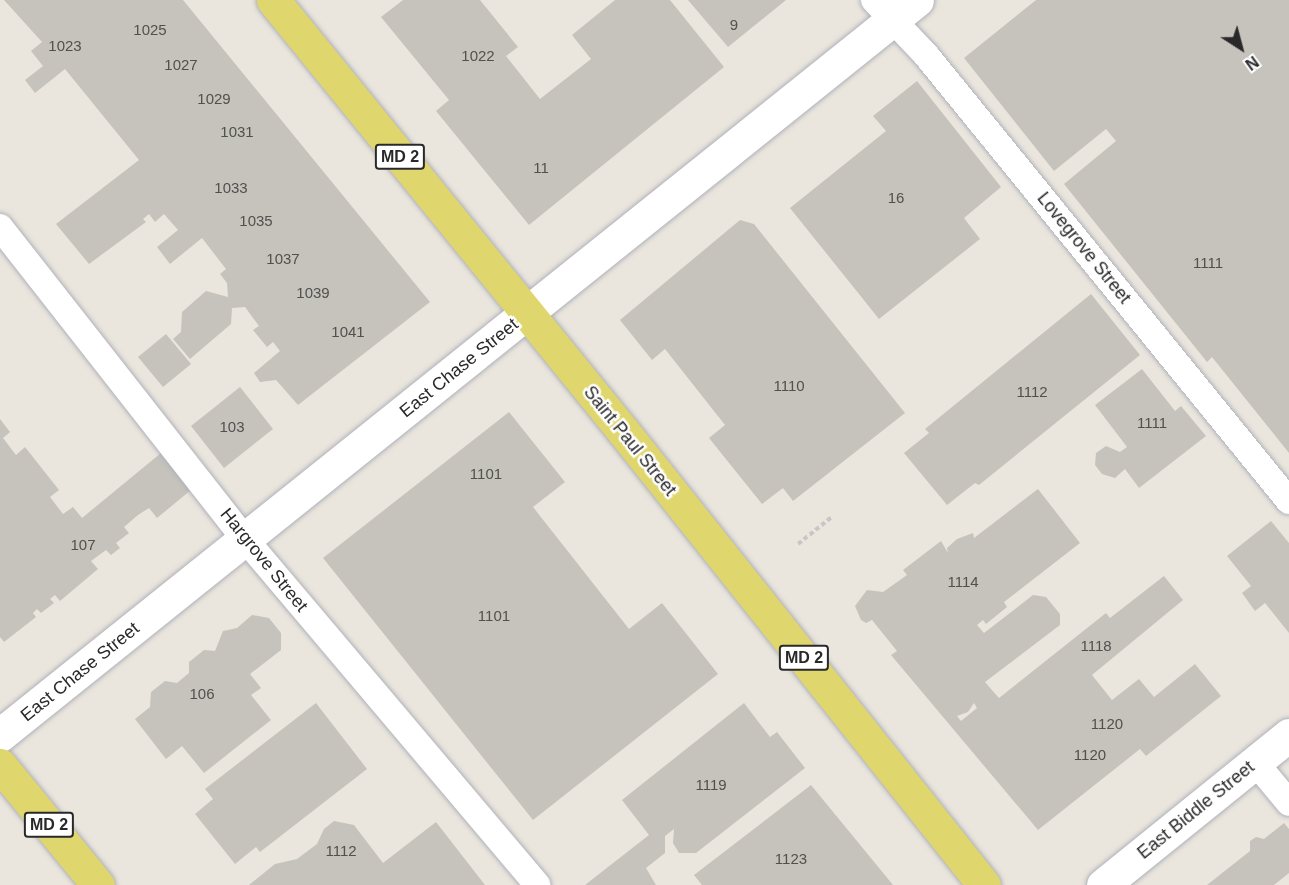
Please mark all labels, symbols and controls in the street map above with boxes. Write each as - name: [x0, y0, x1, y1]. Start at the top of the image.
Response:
- house number: 9: [730, 16, 738, 34]
- north arrow: [1211, 18, 1271, 78]
- house number: 1025: [133, 21, 167, 39]
- house number: 1023: [48, 37, 82, 55]
- house number: 1022: [461, 47, 495, 65]
- text: N: [1242, 53, 1262, 73]
- house number: 1027: [164, 56, 198, 74]
- house number: 1029: [197, 90, 231, 108]
- house number: 1031: [220, 123, 254, 141]
- road number: MD 2: [374, 144, 426, 170]
- house number: 11: [533, 159, 549, 177]
- house number: 1033: [214, 179, 248, 197]
- street label: Lovegrove Street: [1032, 188, 1136, 308]
- house number: 16: [888, 189, 904, 207]
- house number: 1035: [239, 212, 273, 230]
- house number: 1037: [266, 250, 300, 268]
- house number: 1111: [1193, 254, 1223, 272]
- house number: 1039: [296, 284, 330, 302]
- street label: East Chase Street: [395, 314, 523, 422]
- house number: 1041: [331, 323, 365, 341]
- house number: 1110: [773, 377, 805, 395]
- street label: Saint Paul Street: [579, 382, 681, 500]
- house number: 1112: [1016, 383, 1048, 401]
- house number: 1111: [1137, 414, 1167, 432]
- house number: 103: [219, 418, 245, 436]
- house number: 1101: [470, 465, 502, 483]
- street label: Hargrove Street: [216, 504, 312, 616]
- house number: 107: [70, 536, 96, 554]
- house number: 1114: [947, 573, 979, 591]
- house number: 1101: [478, 607, 510, 625]
- street label: East Chase Street: [16, 618, 144, 726]
- house number: 1118: [1080, 637, 1112, 655]
- road number: MD 2: [778, 645, 830, 671]
- house number: 106: [189, 685, 215, 703]
- house number: 1120: [1091, 715, 1123, 733]
- house number: 1120: [1074, 746, 1106, 764]
- street label: East Biddle Street: [1133, 756, 1259, 864]
- house number: 1119: [695, 776, 727, 794]
- road number: MD 2: [23, 812, 74, 838]
- house number: 1112: [325, 842, 357, 860]
- house number: 1123: [775, 850, 807, 868]

